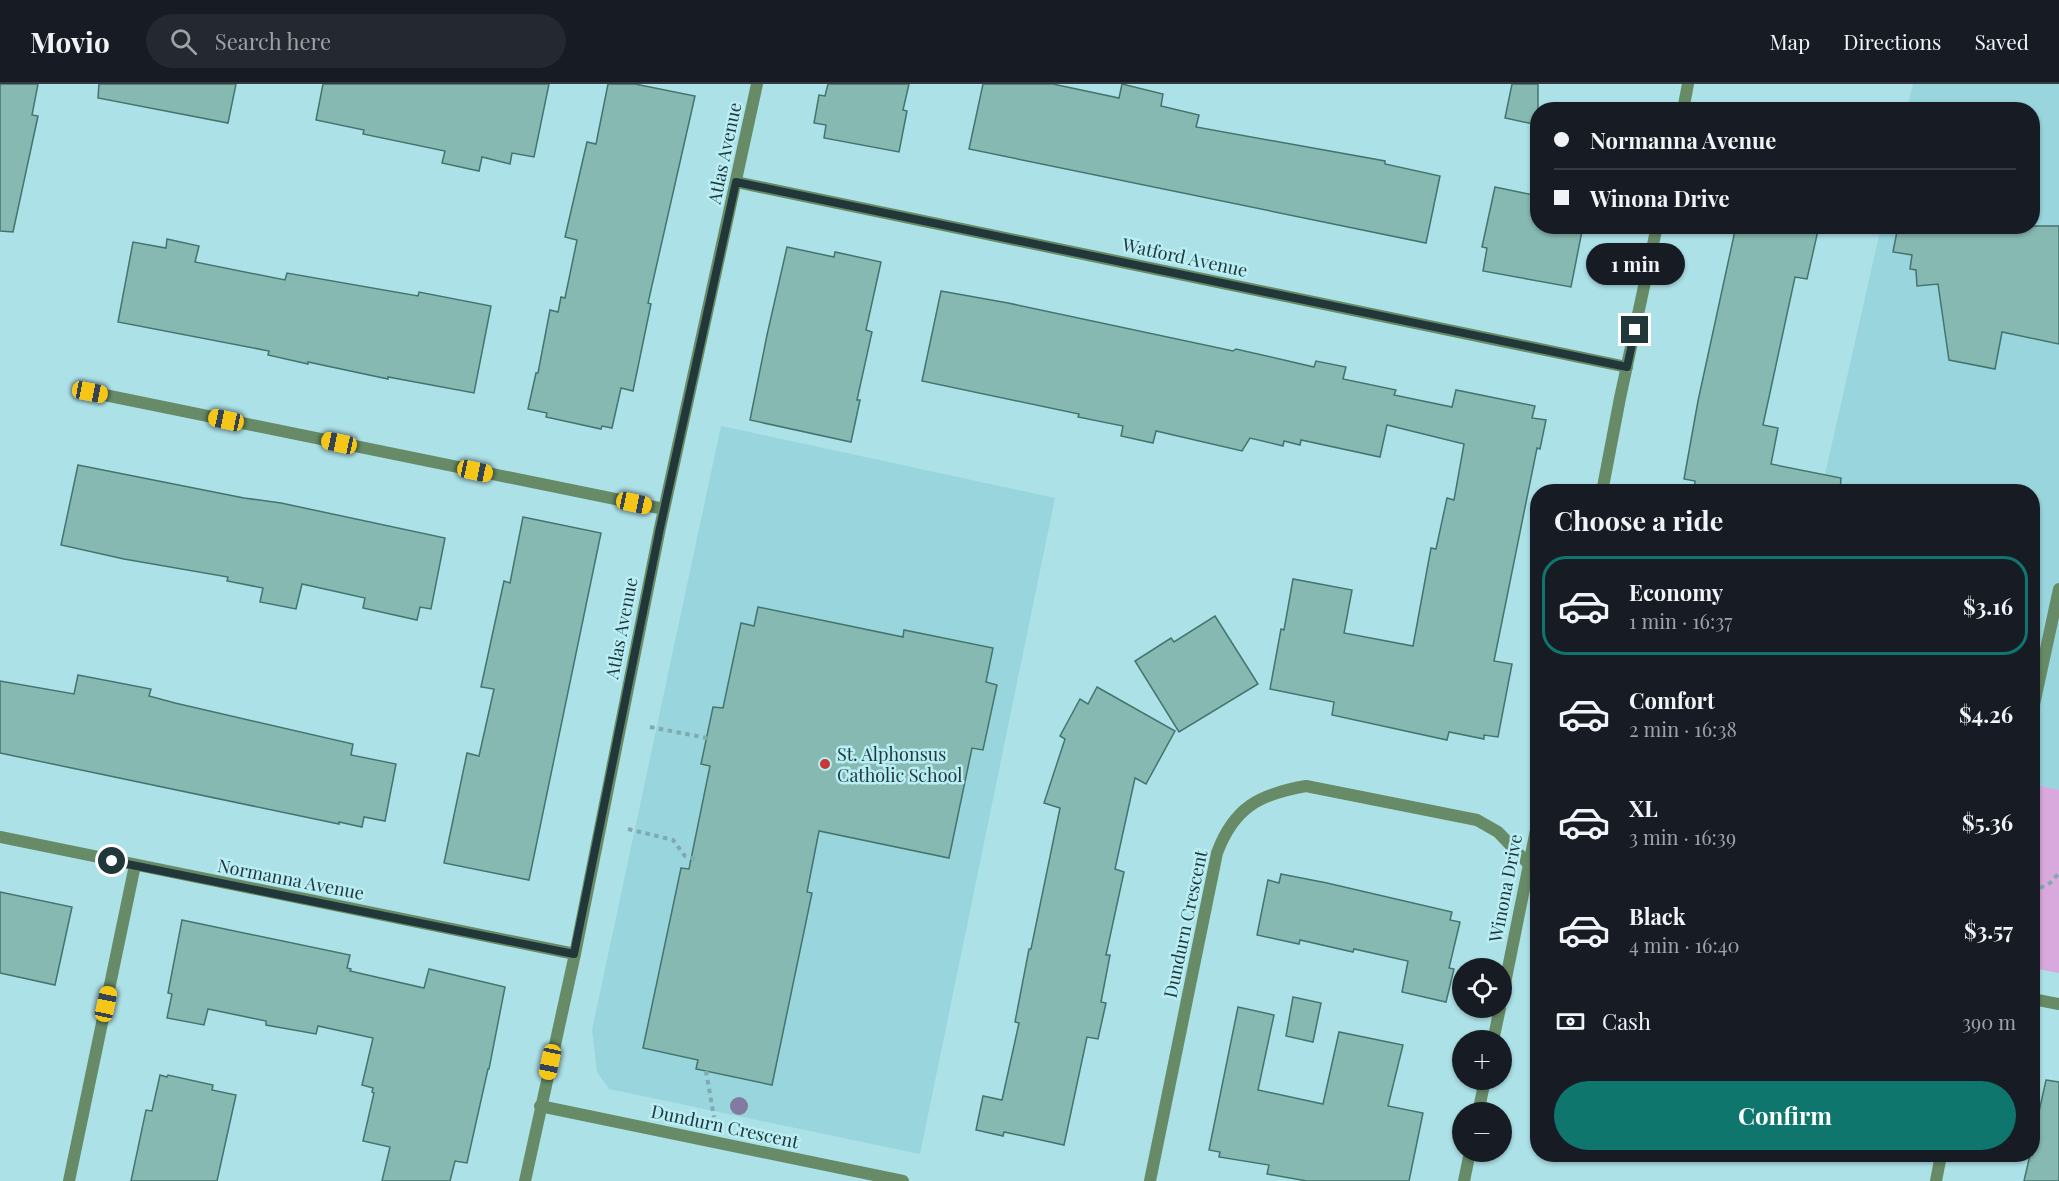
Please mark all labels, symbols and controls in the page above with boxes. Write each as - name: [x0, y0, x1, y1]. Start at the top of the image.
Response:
- search box: [146, 14, 566, 68]
- text: Movio: [30, 23, 110, 60]
- icon: search: [167, 25, 200, 58]
- text: Search here: [215, 26, 331, 56]
- text: Map: [1769, 27, 1810, 55]
- text: Directions: [1843, 27, 1941, 55]
- text: Saved: [1974, 27, 2029, 55]
- street label: Atlas Avenue: [701, 100, 746, 207]
- text: Normanna Avenue: [1590, 125, 1776, 155]
- text: Winona Drive: [1590, 183, 1730, 213]
- street label: Watford Avenue: [1119, 232, 1250, 282]
- callout: 1 min: [1586, 243, 1684, 285]
- text: 1 min: [1611, 250, 1660, 277]
- route end: [1621, 316, 1648, 343]
- car: [71, 380, 109, 404]
- car: [207, 407, 245, 433]
- car: [320, 430, 358, 456]
- car: [456, 458, 494, 484]
- car: [615, 490, 653, 516]
- text: Choose a ride: [1554, 502, 1723, 538]
- street label: Atlas Avenue: [599, 575, 643, 682]
- text: Economy: [1629, 577, 1723, 607]
- icon: car: [1557, 579, 1611, 633]
- text: $3.16: [1963, 591, 2013, 621]
- text: 1 min · 16:37: [1629, 607, 1732, 634]
- text: Comfort: [1629, 685, 1715, 715]
- icon: car: [1557, 687, 1611, 741]
- text: $4.26: [1959, 699, 2013, 729]
- text: 2 min · 16:38: [1629, 715, 1737, 742]
- place label: St. Alphonsus Catholic School: [837, 742, 962, 787]
- marker: St. Alphonsus Catholic School: [818, 757, 832, 771]
- text: XL: [1629, 793, 1658, 823]
- icon: car: [1557, 795, 1611, 849]
- text: $5.36: [1962, 807, 2013, 837]
- text: 3 min · 16:39: [1629, 823, 1736, 850]
- street label: Winona Drive: [1483, 832, 1527, 945]
- route start: [98, 847, 125, 874]
- street label: Dundurn Crescent: [1158, 847, 1213, 1000]
- street label: Normanna Avenue: [216, 853, 366, 905]
- text: Black: [1629, 901, 1686, 931]
- icon: car: [1557, 903, 1611, 957]
- text: $3.57: [1964, 915, 2013, 945]
- text: 4 min · 16:40: [1629, 931, 1740, 958]
- map controls: [1452, 958, 1512, 1162]
- button: locate: [1452, 958, 1512, 1018]
- car: [93, 985, 119, 1023]
- icon: cash: [1554, 1005, 1587, 1038]
- text: Cash: [1602, 1006, 1651, 1036]
- text: 390 m: [1962, 1008, 2016, 1035]
- button: +: [1452, 1030, 1512, 1090]
- car: [537, 1043, 563, 1081]
- button: Confirm: [1554, 1081, 2016, 1150]
- street label: Dundurn Crescent: [649, 1099, 802, 1154]
- button: −: [1452, 1102, 1512, 1162]

